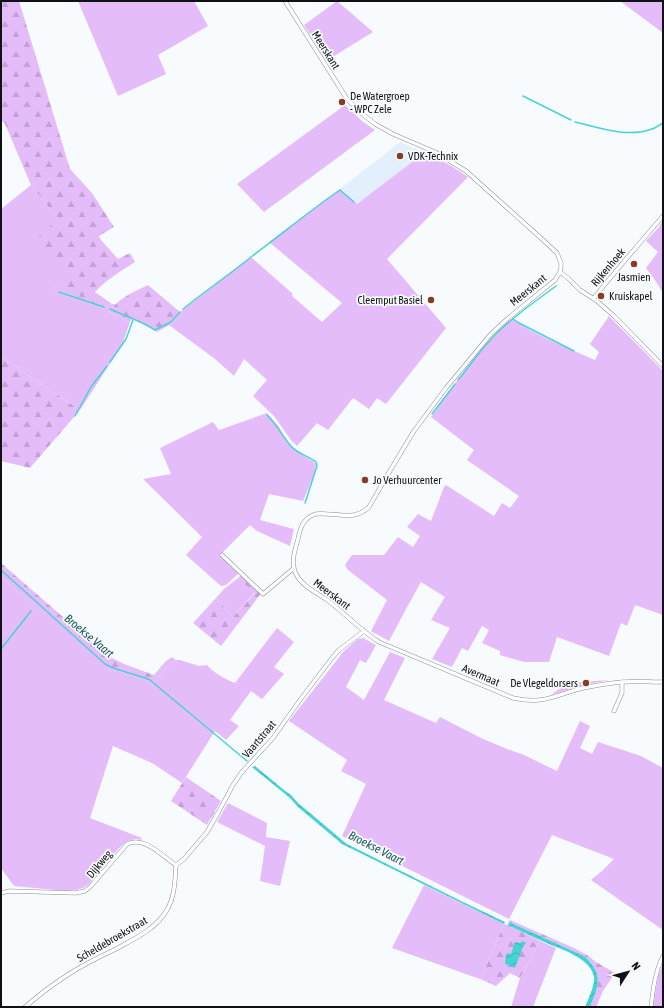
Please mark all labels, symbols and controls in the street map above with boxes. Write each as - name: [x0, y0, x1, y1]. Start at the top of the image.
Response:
- street label: Meerskant: [310, 29, 342, 71]
- place label: De Watergroep - WPC Zele: [350, 90, 410, 115]
- marker: De Watergroep - WPC Zele: [337, 97, 347, 107]
- place label: VDK-Technix: [408, 150, 459, 162]
- marker: VDK-Technix: [395, 151, 405, 161]
- street label: Rijkenhoek: [589, 245, 627, 288]
- marker: Jasmien: [629, 259, 639, 269]
- place label: Jasmien: [617, 271, 651, 283]
- street label: Meerskant: [508, 272, 548, 308]
- place label: Kruiskapel: [609, 290, 653, 302]
- marker: Kruiskapel: [596, 291, 606, 301]
- place label: Cleemput Basiel: [358, 294, 423, 306]
- marker: Cleemput Basiel: [426, 295, 436, 305]
- place label: Jo Verhuurcenter: [373, 474, 442, 486]
- marker: Jo Verhuurcenter: [360, 475, 370, 485]
- street label: Meerskant: [311, 576, 353, 612]
- water label: Broekse Vaart: [61, 611, 117, 661]
- street label: Avermaat: [461, 662, 501, 688]
- place label: De Vlegeldorsers: [510, 677, 578, 689]
- marker: De Vlegeldorsers: [581, 678, 591, 688]
- street label: Vaartstraat: [240, 718, 278, 760]
- water label: Broekse Vaart: [346, 828, 406, 868]
- street label: Dijkweg: [84, 848, 114, 880]
- street label: Scheldebroekstraat: [75, 914, 149, 964]
- north arrow: [608, 952, 648, 992]
- text: N: [629, 960, 643, 972]

